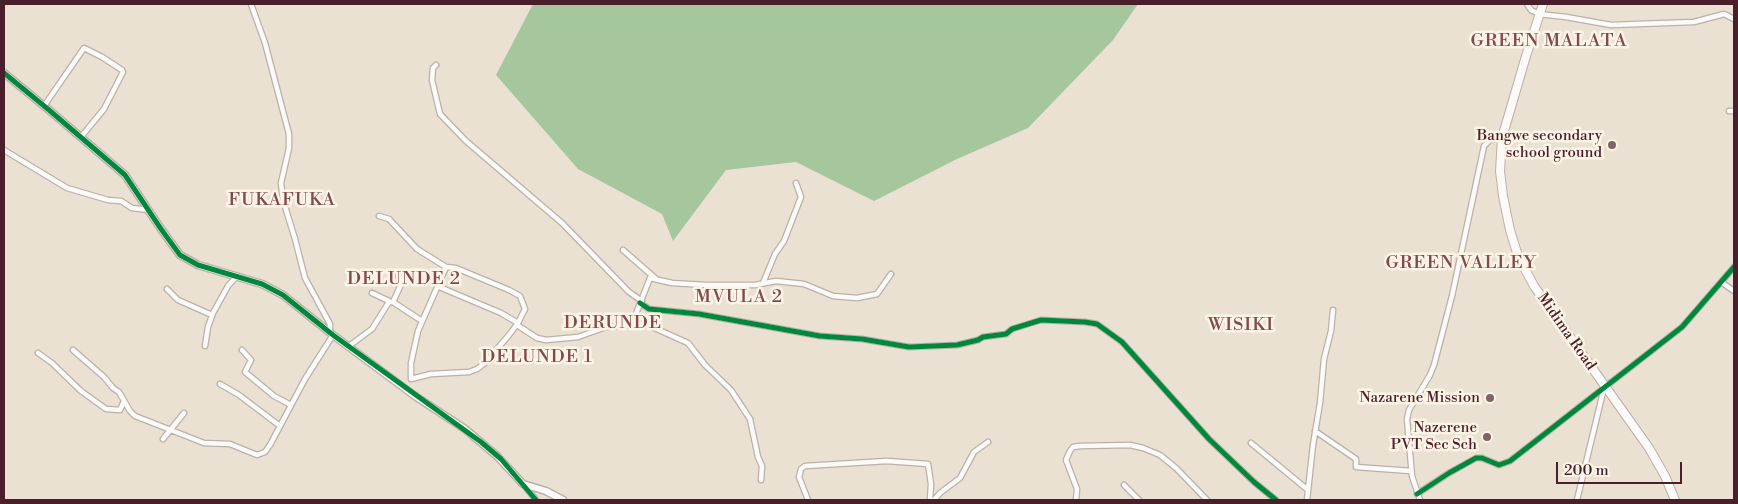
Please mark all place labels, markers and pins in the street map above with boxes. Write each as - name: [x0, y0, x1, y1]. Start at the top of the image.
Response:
- place label: Bangwe secondary school ground: [1477, 127, 1602, 162]
- marker: Bangwe secondary school ground: [1606, 139, 1618, 151]
- place label: Nazarene Mission: [1359, 389, 1480, 407]
- marker: Nazarene Mission: [1484, 392, 1496, 404]
- place label: Nazerene PVT Sec Sch: [1391, 419, 1477, 454]
- marker: Nazerene PVT Sec Sch: [1481, 431, 1493, 443]

